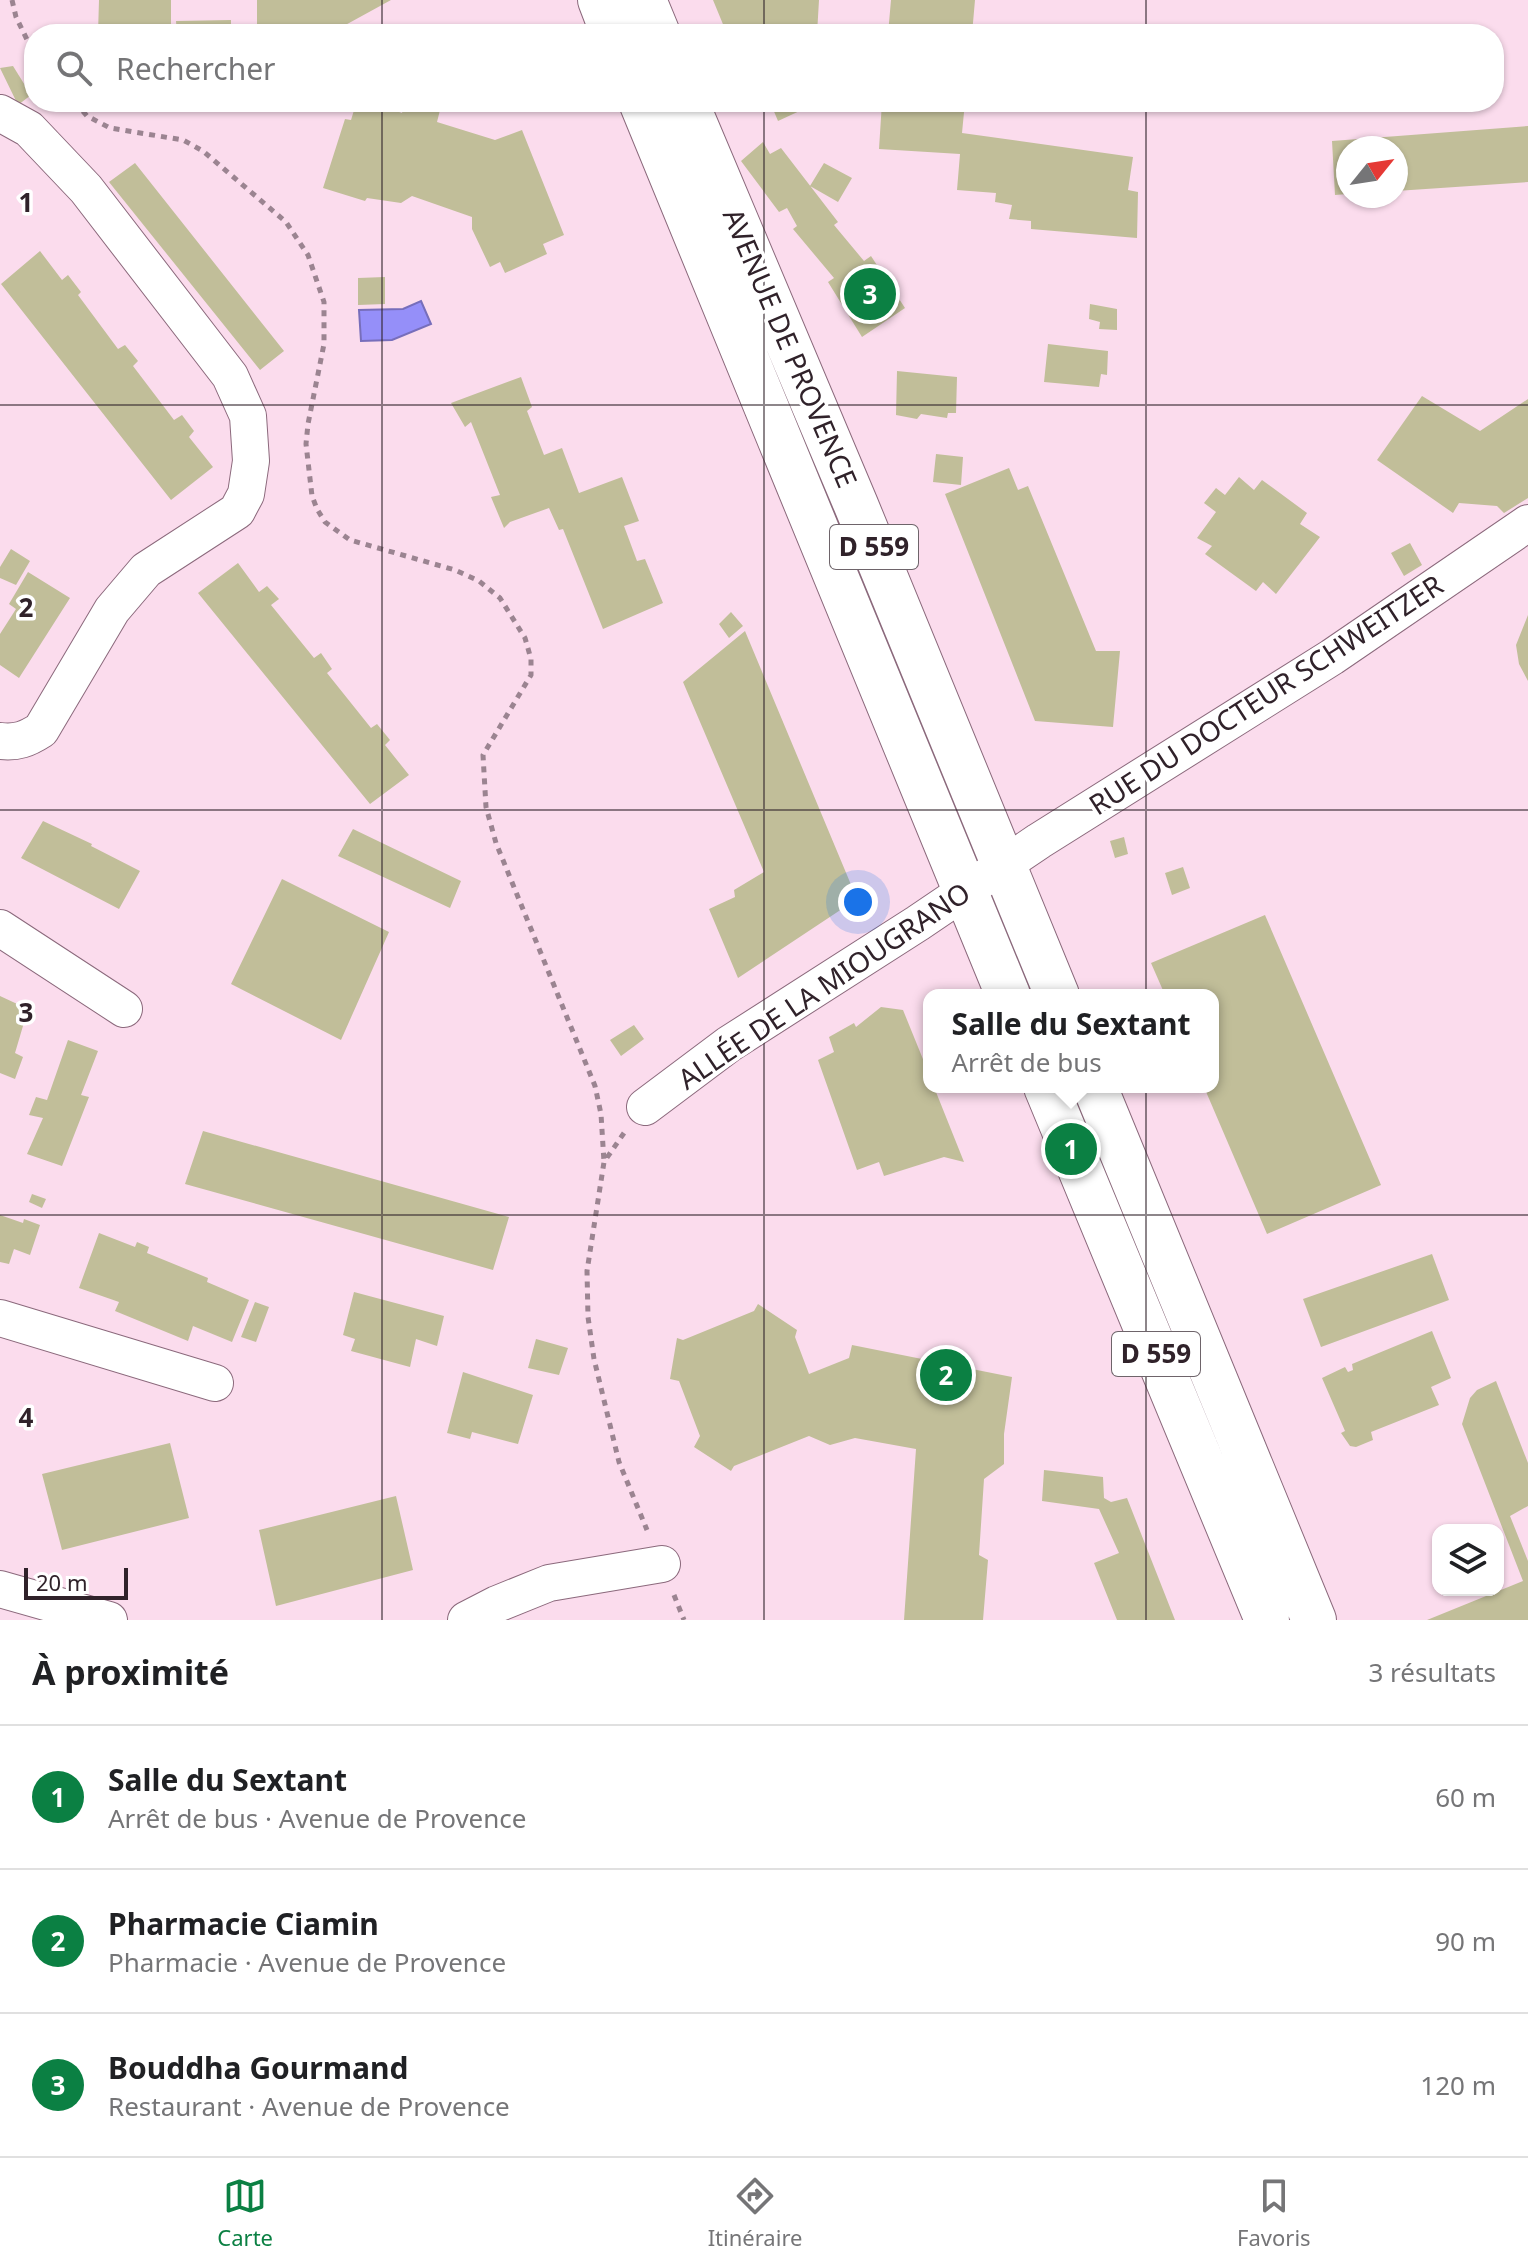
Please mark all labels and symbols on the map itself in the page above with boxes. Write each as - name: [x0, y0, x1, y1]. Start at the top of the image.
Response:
- north arrow: [1336, 136, 1408, 208]
- text: 1: [19, 184, 33, 220]
- street label: AVENUE DE PROVENCE: [715, 202, 867, 493]
- pin: 3: [844, 264, 896, 324]
- road number: D 559: [830, 525, 918, 569]
- street label: RUE DU DOCTEUR SCHWEITZER: [1081, 565, 1450, 823]
- text: 2: [19, 589, 34, 625]
- street label: ALLÉE DE LA MIOUGRANO: [670, 873, 977, 1097]
- your location: [838, 882, 878, 922]
- text: 3: [19, 994, 33, 1030]
- pin: 1: [1045, 1119, 1097, 1179]
- road number: D 559: [1112, 1332, 1200, 1376]
- pin: 2: [920, 1345, 972, 1405]
- text: 4: [19, 1399, 34, 1435]
- scale bar: [24, 1564, 128, 1600]

